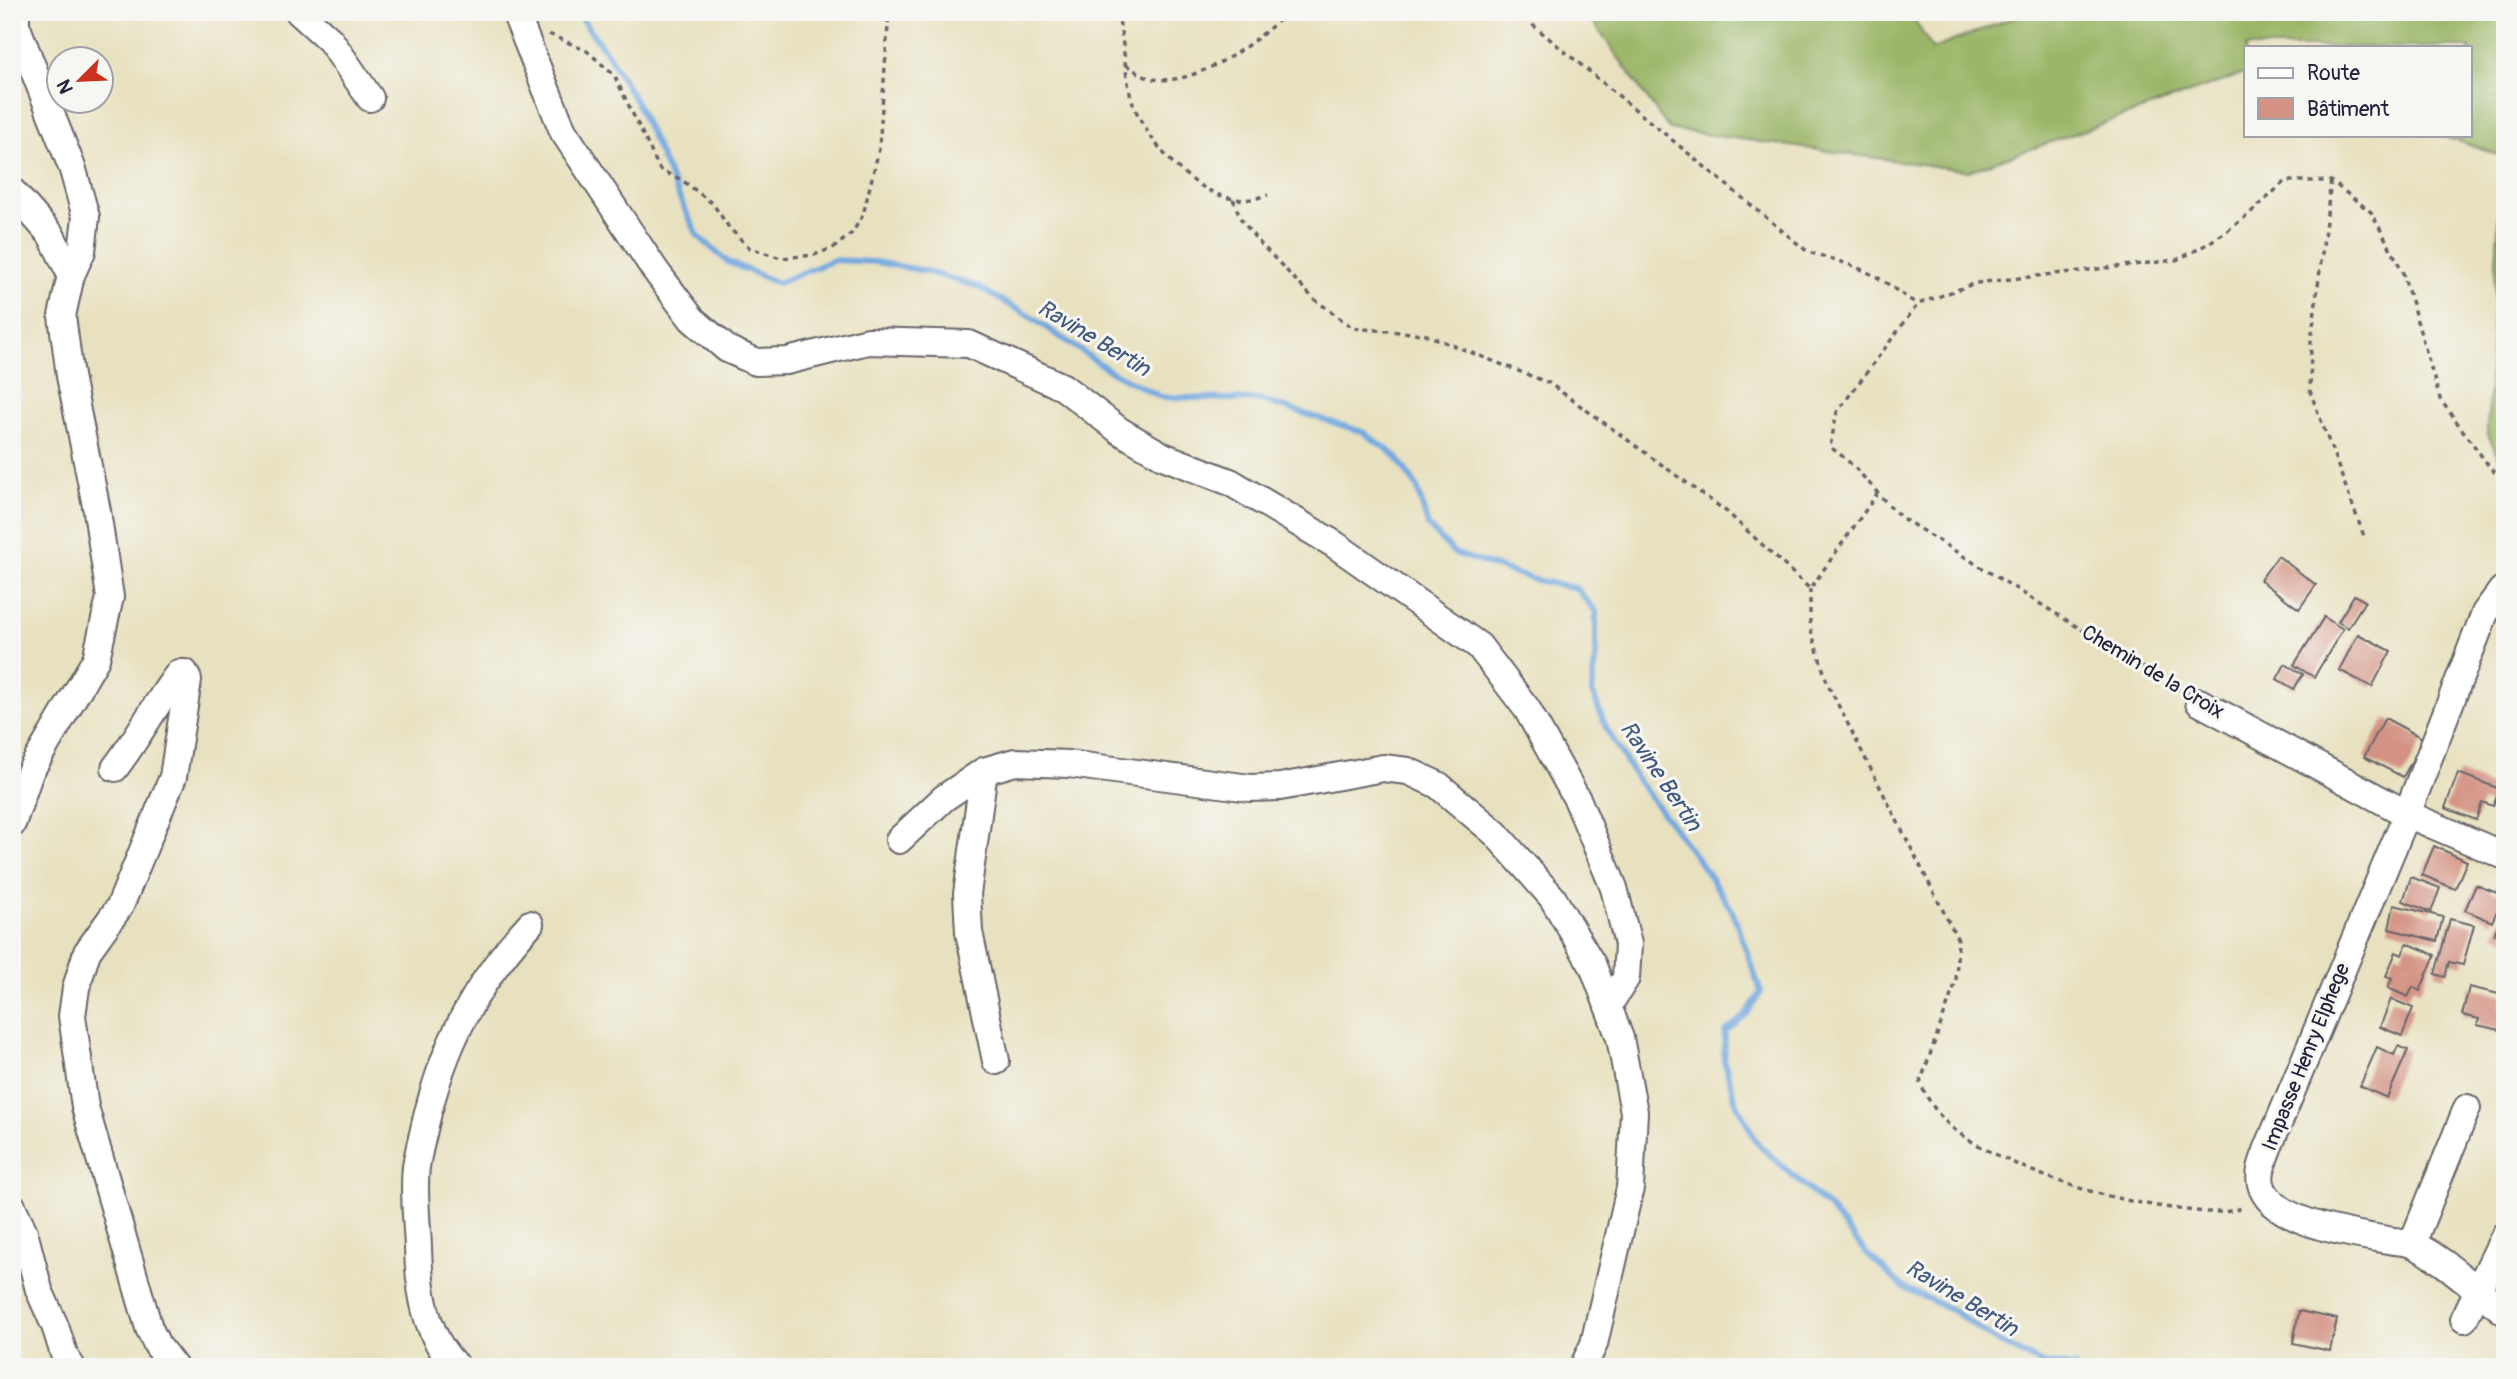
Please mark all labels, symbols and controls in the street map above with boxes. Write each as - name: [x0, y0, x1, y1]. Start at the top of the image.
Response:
- north arrow: [46, 46, 116, 116]
- legend: [2244, 46, 2472, 136]
- text: Route: [2307, 60, 2360, 87]
- text: N: [52, 76, 79, 97]
- text: Bâtiment: [2307, 96, 2390, 123]
- water label: Ravine Bertin: [1032, 293, 1156, 383]
- street label: Chemin de la Croix: [2077, 619, 2229, 725]
- water label: Ravine Bertin: [1614, 716, 1709, 837]
- street label: Impasse Henry Elphege: [2256, 959, 2356, 1155]
- water label: Ravine Bertin: [1900, 1253, 2024, 1343]

